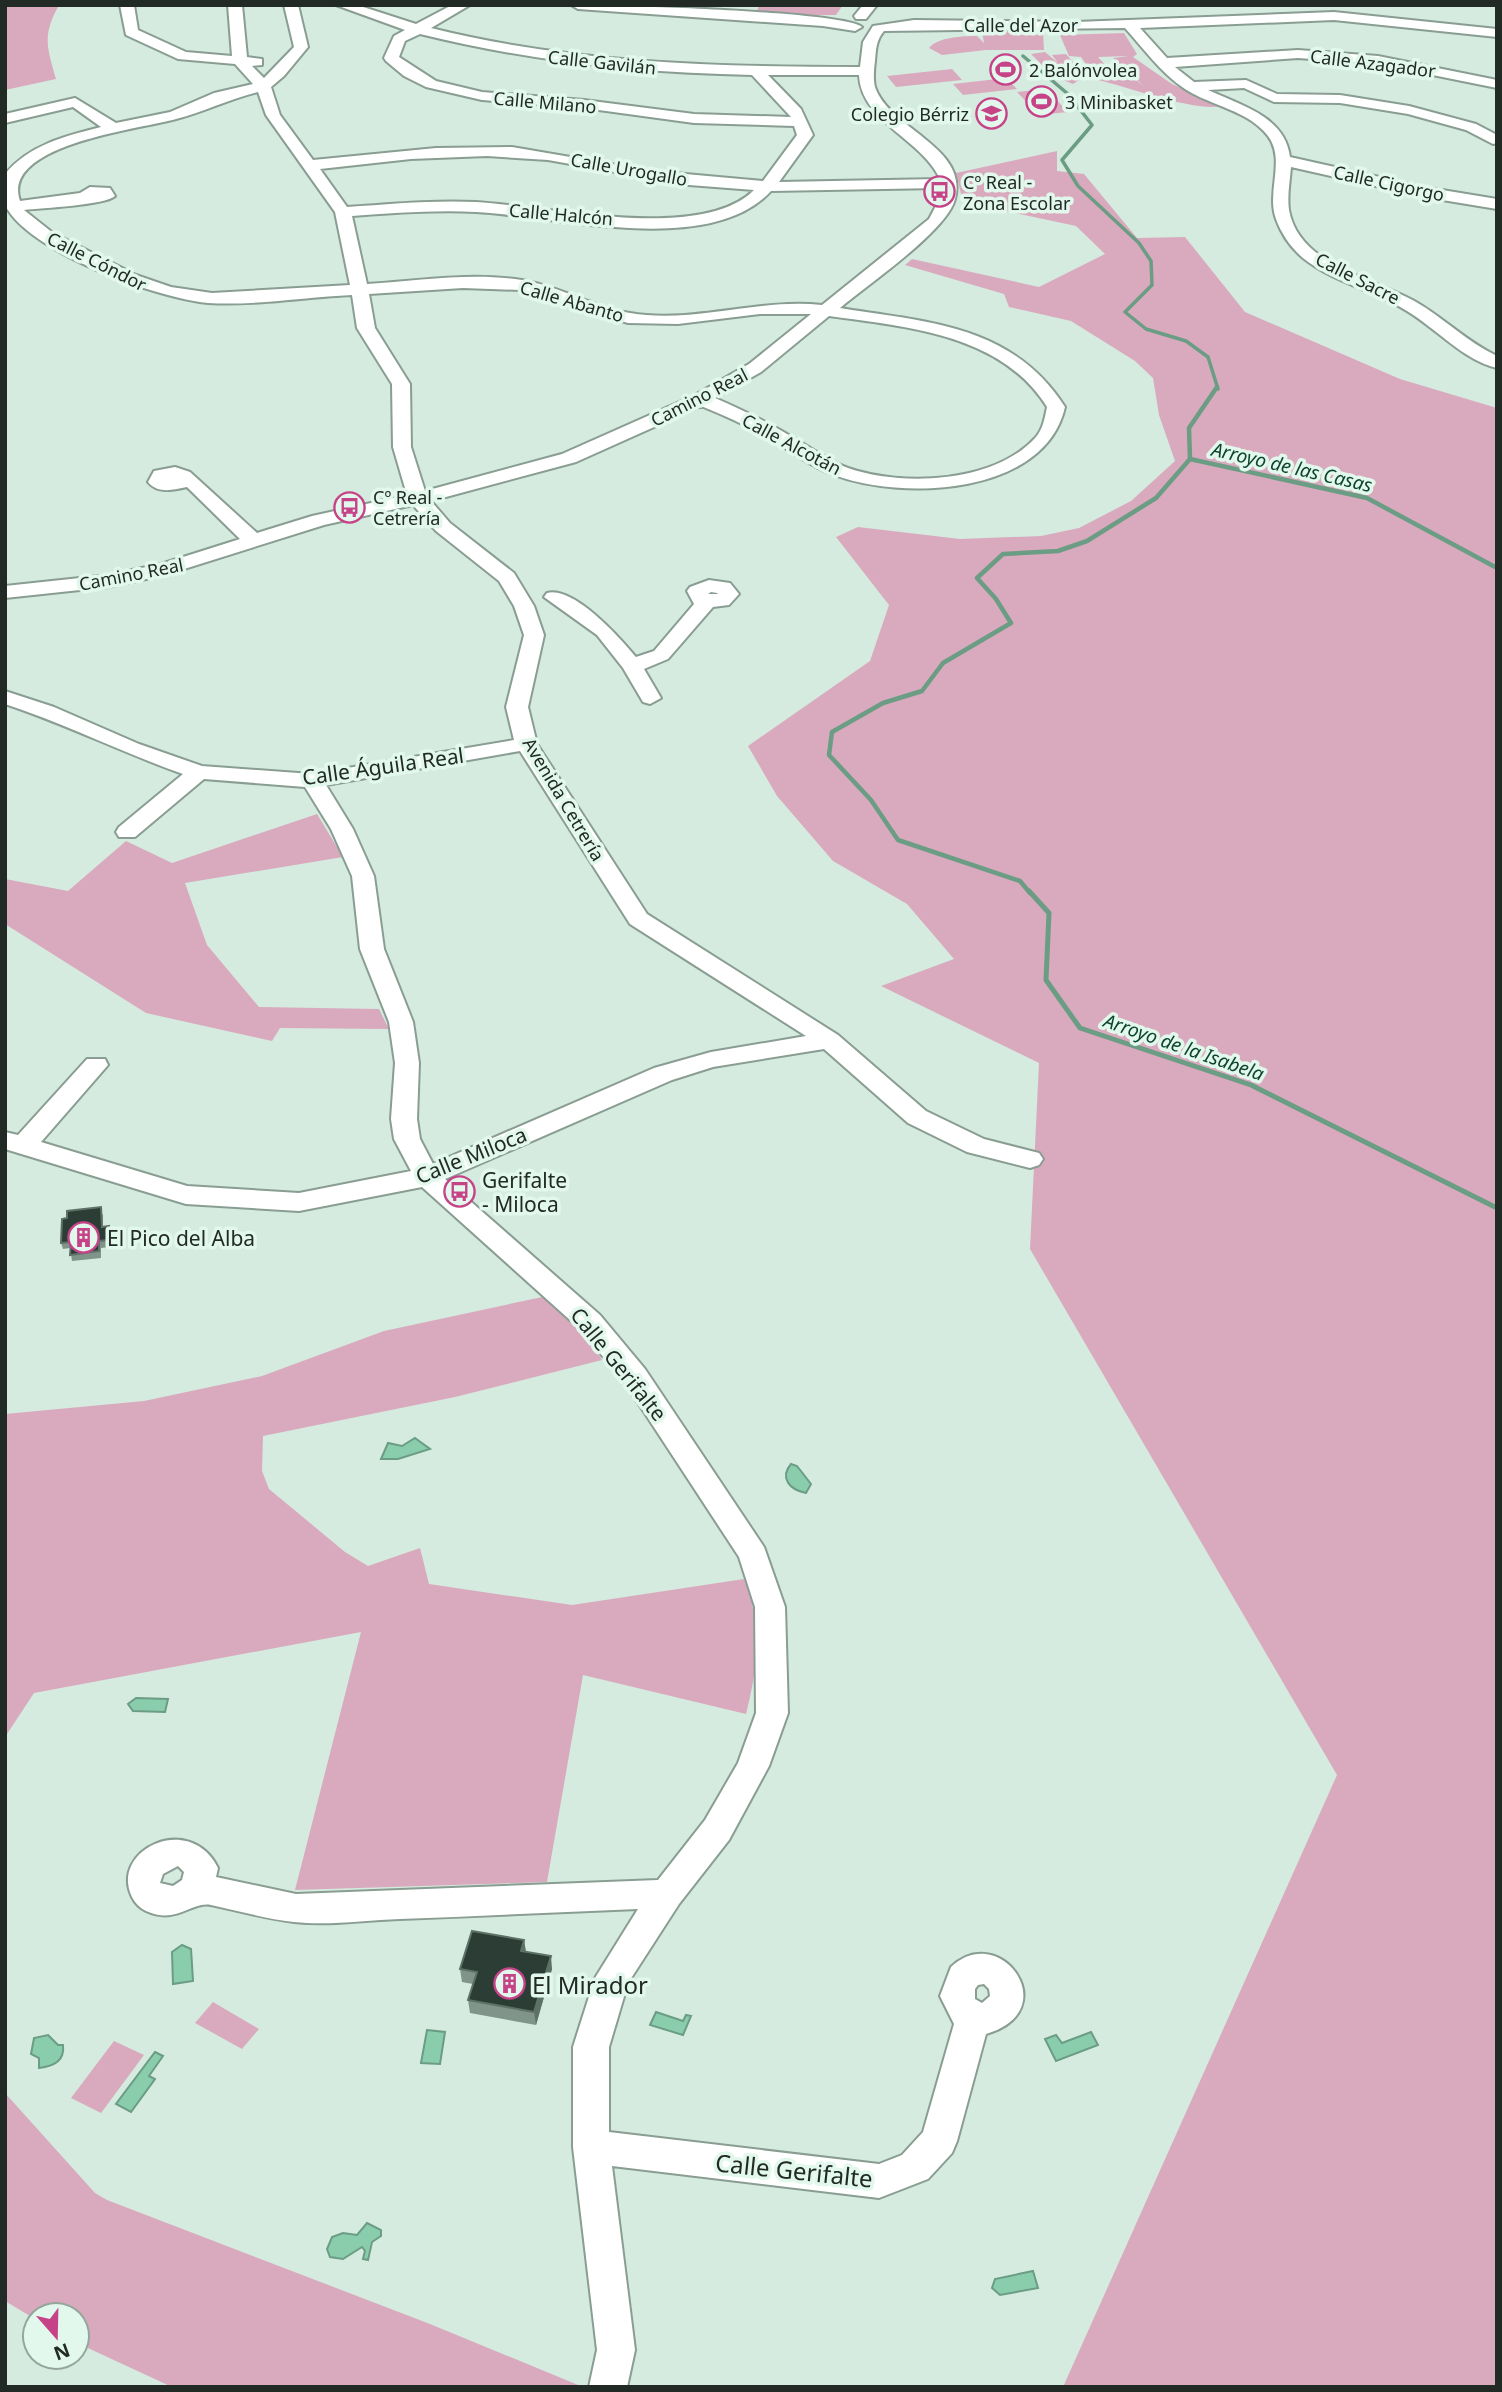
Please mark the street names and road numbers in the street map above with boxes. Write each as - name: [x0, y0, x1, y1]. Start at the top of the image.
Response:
- street label: Calle del Azor: [964, 13, 1079, 37]
- street label: Calle Azagador: [1309, 43, 1438, 83]
- street label: Calle Gavilán: [547, 44, 657, 80]
- street label: Calle Milano: [492, 86, 598, 118]
- street label: Calle Urogallo: [569, 147, 689, 191]
- street label: Calle Cigorgo: [1331, 160, 1447, 206]
- street label: Calle Halcón: [508, 197, 614, 231]
- street label: Calle Cóndor: [43, 226, 151, 297]
- street label: Calle Sacre: [1312, 247, 1404, 309]
- street label: Calle Abanto: [517, 275, 627, 327]
- street label: Camino Real: [646, 362, 752, 432]
- street label: Calle Alcotán: [738, 408, 846, 480]
- street label: Camino Real: [77, 552, 185, 596]
- street label: Avenida Cetrería: [518, 733, 610, 865]
- street label: Calle Águila Real: [300, 741, 466, 791]
- street label: Calle Miloca: [411, 1120, 531, 1190]
- street label: Calle Gerifalte: [565, 1301, 673, 1427]
- street label: Calle Gerifalte: [714, 2145, 874, 2195]

